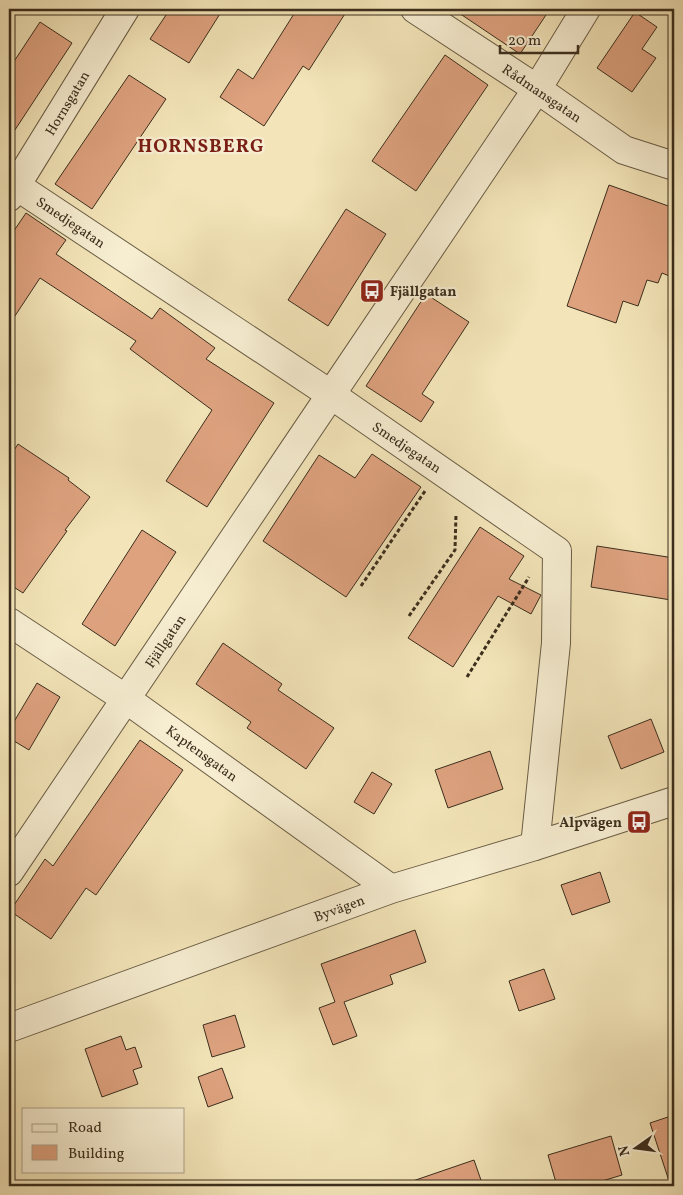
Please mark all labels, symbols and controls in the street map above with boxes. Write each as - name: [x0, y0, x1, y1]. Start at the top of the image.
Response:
- scale bar: [500, 22, 578, 54]
- text: 20 m: [508, 31, 541, 52]
- street label: Rådmansgatan: [498, 61, 585, 128]
- street label: Hornsgatan: [42, 68, 95, 140]
- district label: HORNSBERG: [137, 134, 265, 160]
- street label: Smedjegatan: [32, 193, 108, 253]
- bus stop icon: Fjällgatan: [359, 278, 385, 304]
- place label: Fjällgatan: [390, 283, 457, 302]
- street label: Smedjegatan: [368, 418, 444, 478]
- street label: Fjällgatan: [141, 611, 191, 672]
- street label: Kaptensgatan: [161, 722, 241, 787]
- bus stop icon: Alpvägen: [626, 809, 652, 835]
- place label: Alpvägen: [559, 814, 622, 833]
- street label: Byvägen: [311, 891, 368, 927]
- legend: [22, 1108, 185, 1172]
- text: Road: [68, 1118, 102, 1139]
- north arrow: [610, 1122, 660, 1172]
- text: Building: [68, 1144, 125, 1165]
- text: N: [614, 1144, 635, 1158]

